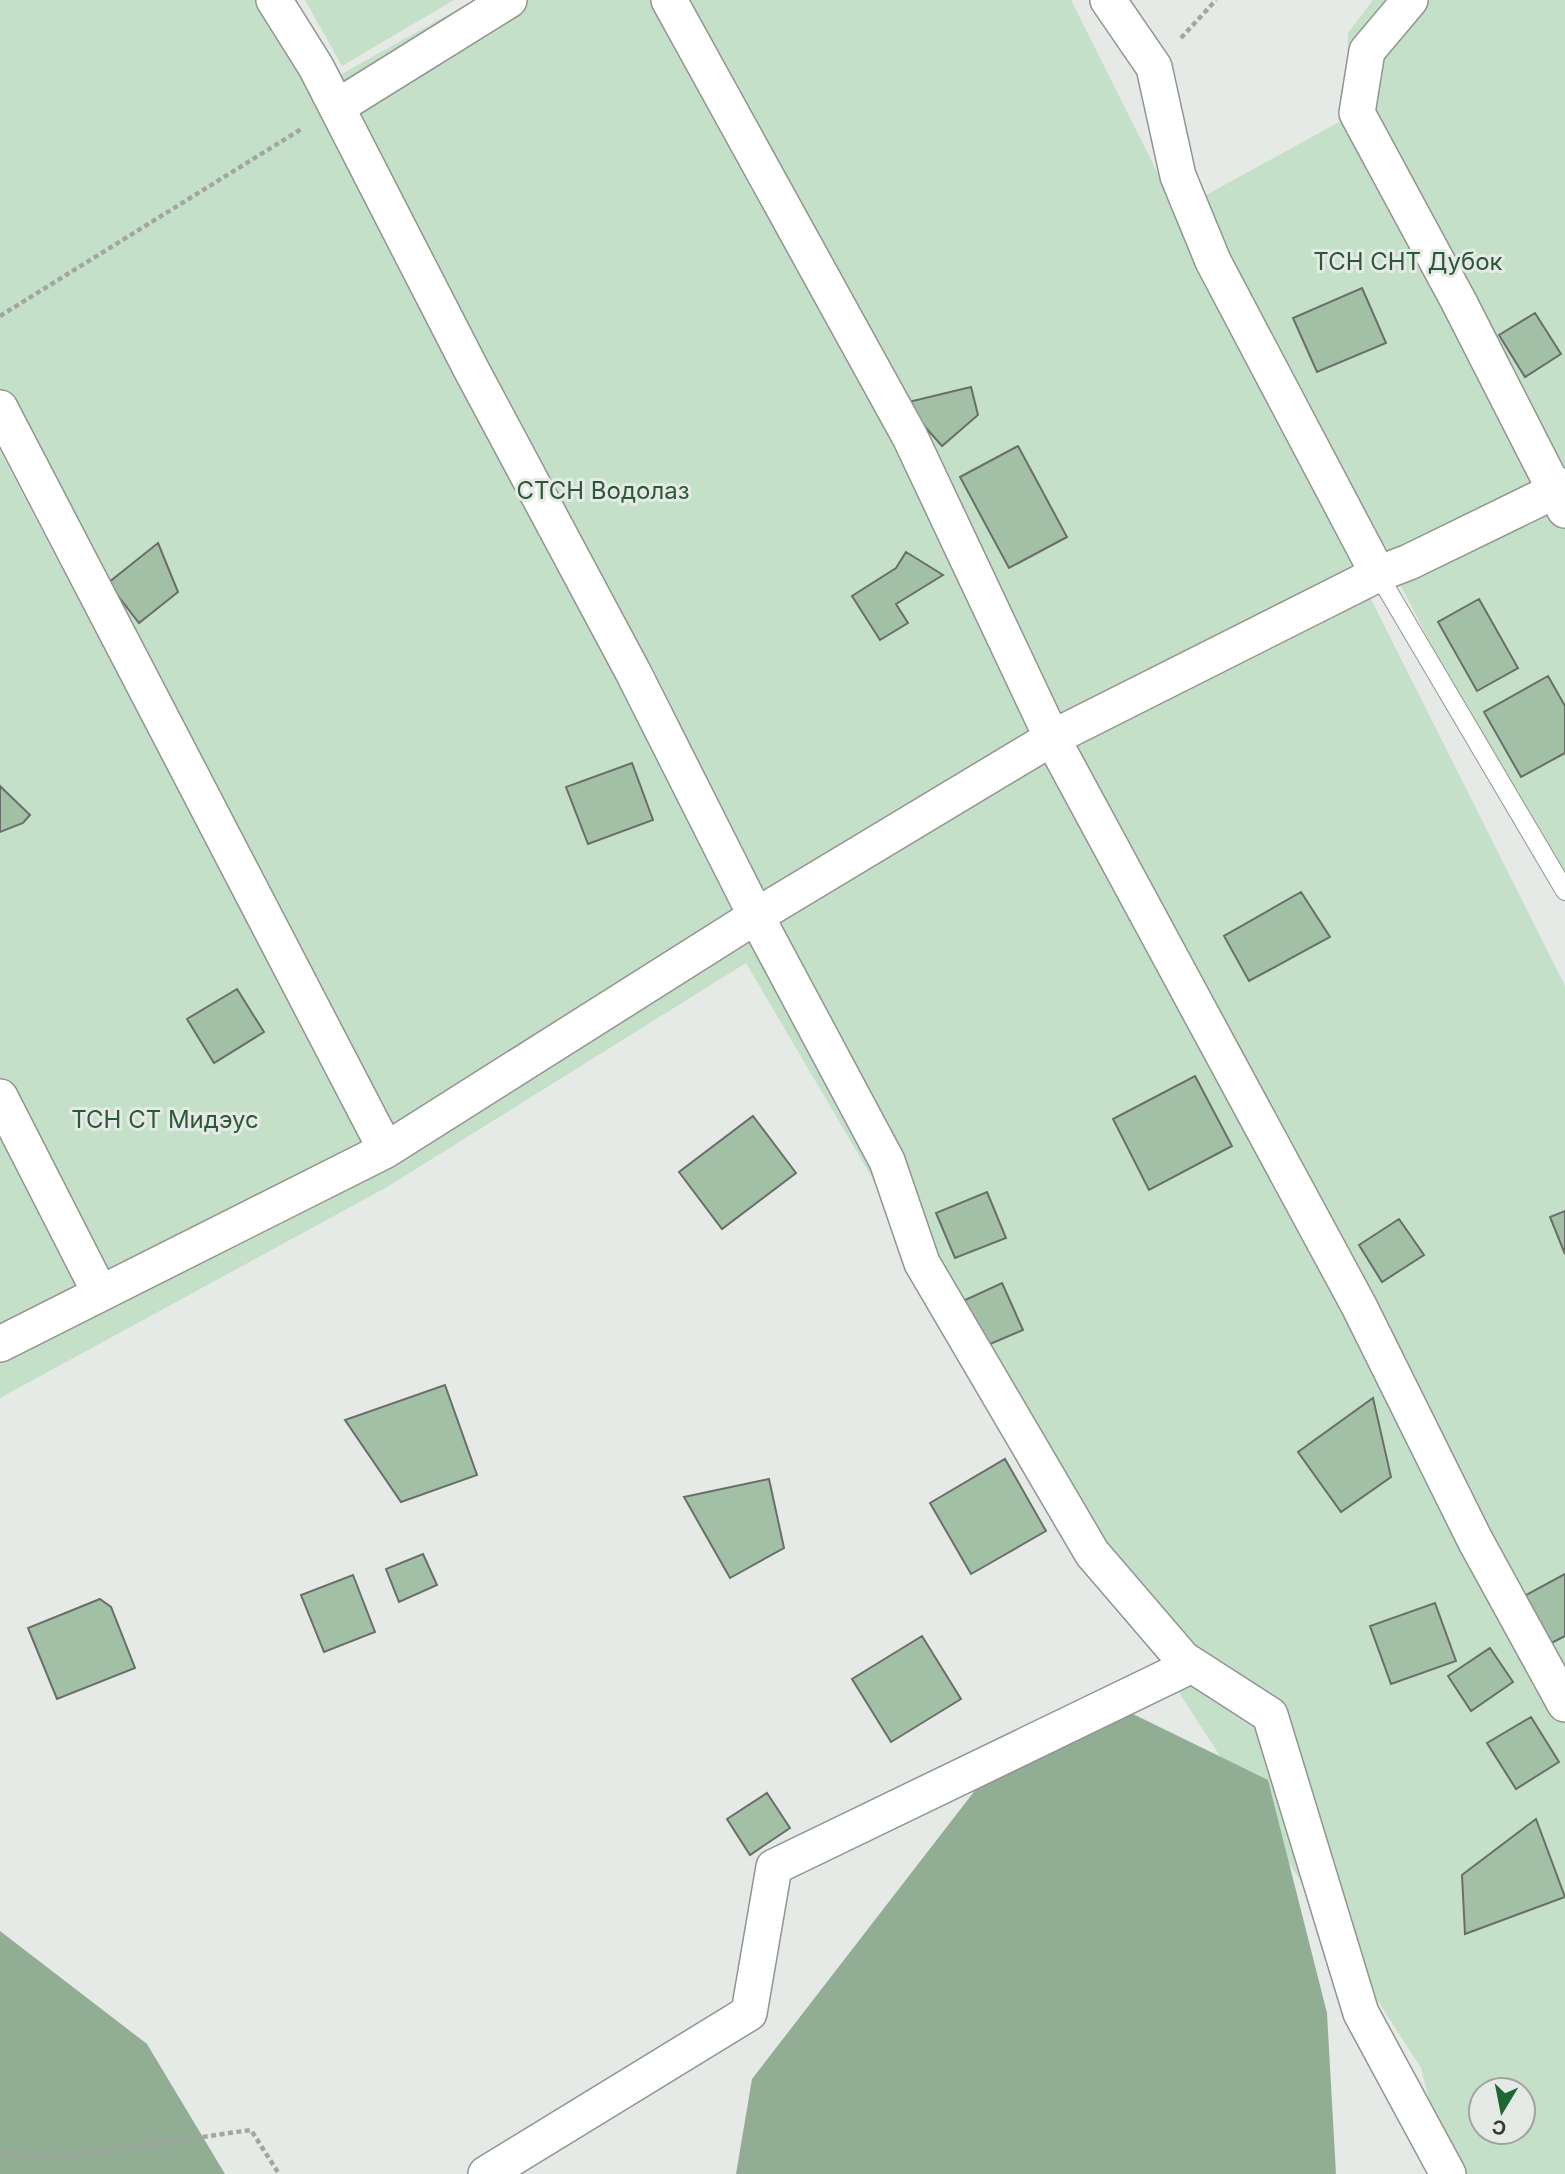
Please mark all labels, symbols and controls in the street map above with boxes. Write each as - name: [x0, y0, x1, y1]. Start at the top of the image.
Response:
- park label: ТСН СНТ Дубок: [1313, 247, 1503, 276]
- park label: СТСН Водолаз: [516, 476, 690, 505]
- park label: ТСН СТ Мидэус: [71, 1105, 259, 1134]
- north arrow: [1467, 2076, 1537, 2146]
- text: С: [1490, 2115, 1508, 2140]

